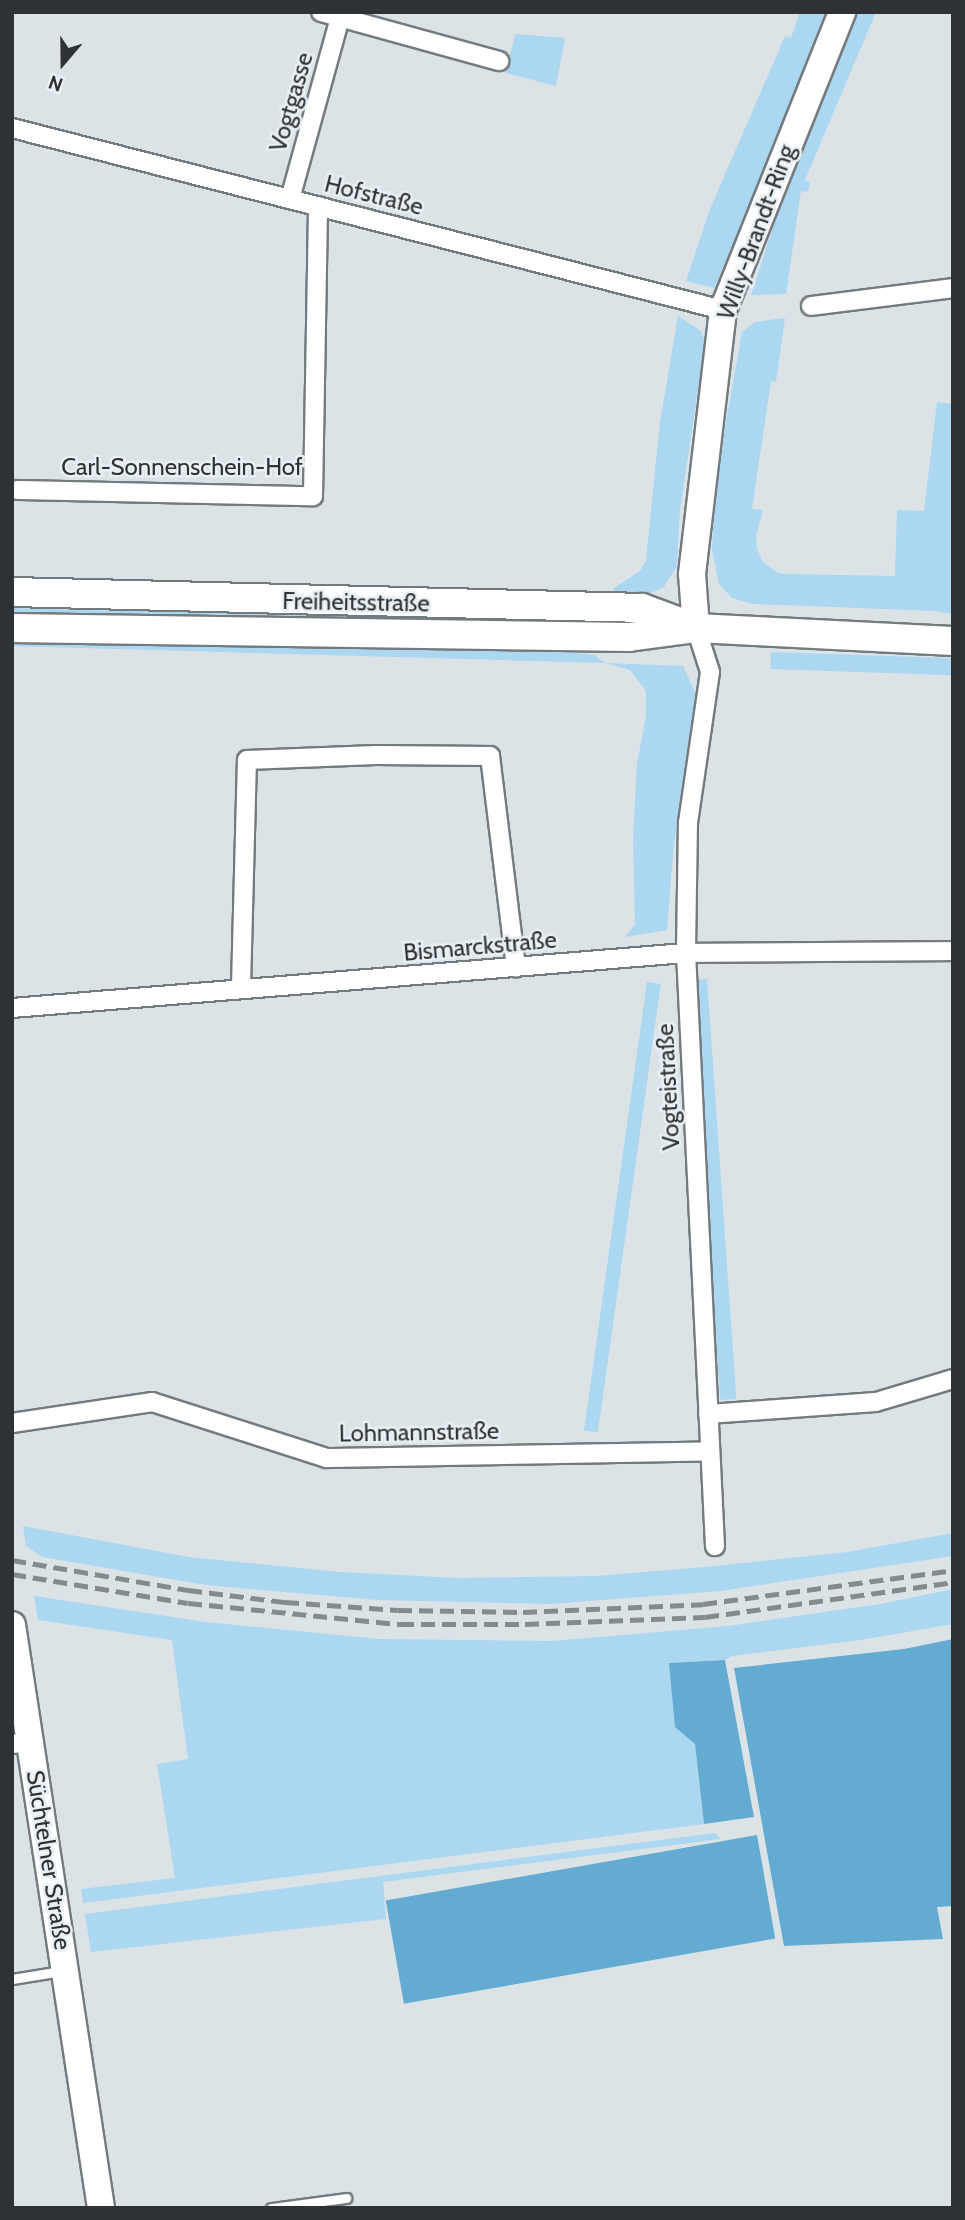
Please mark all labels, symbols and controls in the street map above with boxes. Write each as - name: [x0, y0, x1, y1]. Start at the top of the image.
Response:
- north arrow: [28, 28, 98, 98]
- street label: Vogtgasse: [263, 49, 319, 155]
- text: N: [45, 70, 66, 96]
- street label: Willy-Brandt-Ring: [711, 141, 801, 323]
- street label: Hofstraße: [322, 169, 426, 221]
- street label: Carl-Sonnenschein-Hof: [61, 453, 303, 481]
- street label: Freiheitsstraße: [282, 586, 430, 618]
- street label: Bismarckstraße: [402, 925, 558, 967]
- street label: Vogteistraße: [650, 1023, 686, 1151]
- street label: Lohmannstraße: [339, 1416, 499, 1448]
- street label: Süchtelner Straße: [21, 1768, 77, 1952]

